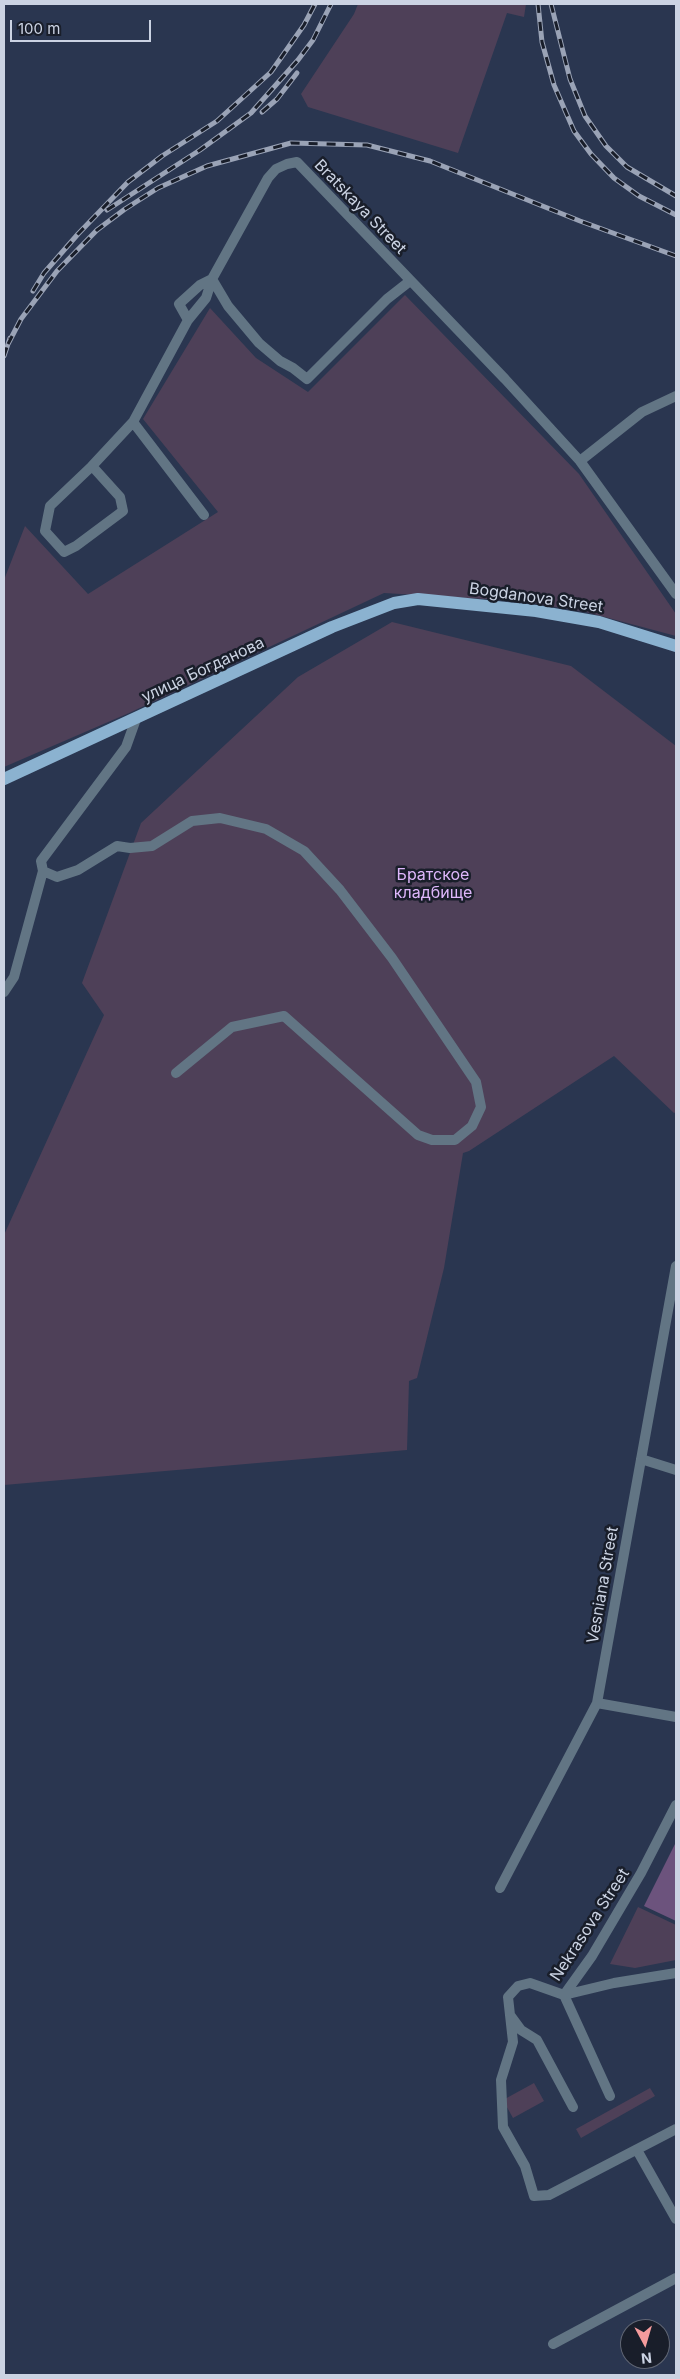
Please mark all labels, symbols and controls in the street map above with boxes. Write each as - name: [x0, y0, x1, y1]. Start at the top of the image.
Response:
- scale bar: [12, 10, 154, 42]
- text: 100 m: [18, 19, 60, 38]
- street label: Bratskaya Street: [310, 156, 410, 258]
- street label: Bogdanova Street: [468, 579, 604, 617]
- street label: улица Богданова: [139, 633, 267, 707]
- park label: Братское кладбище: [394, 865, 472, 903]
- street label: Vesniana Street: [583, 1525, 623, 1645]
- street label: Nekrasova Street: [546, 1865, 634, 1985]
- north arrow: [620, 2319, 670, 2369]
- text: N: [640, 2349, 653, 2367]

